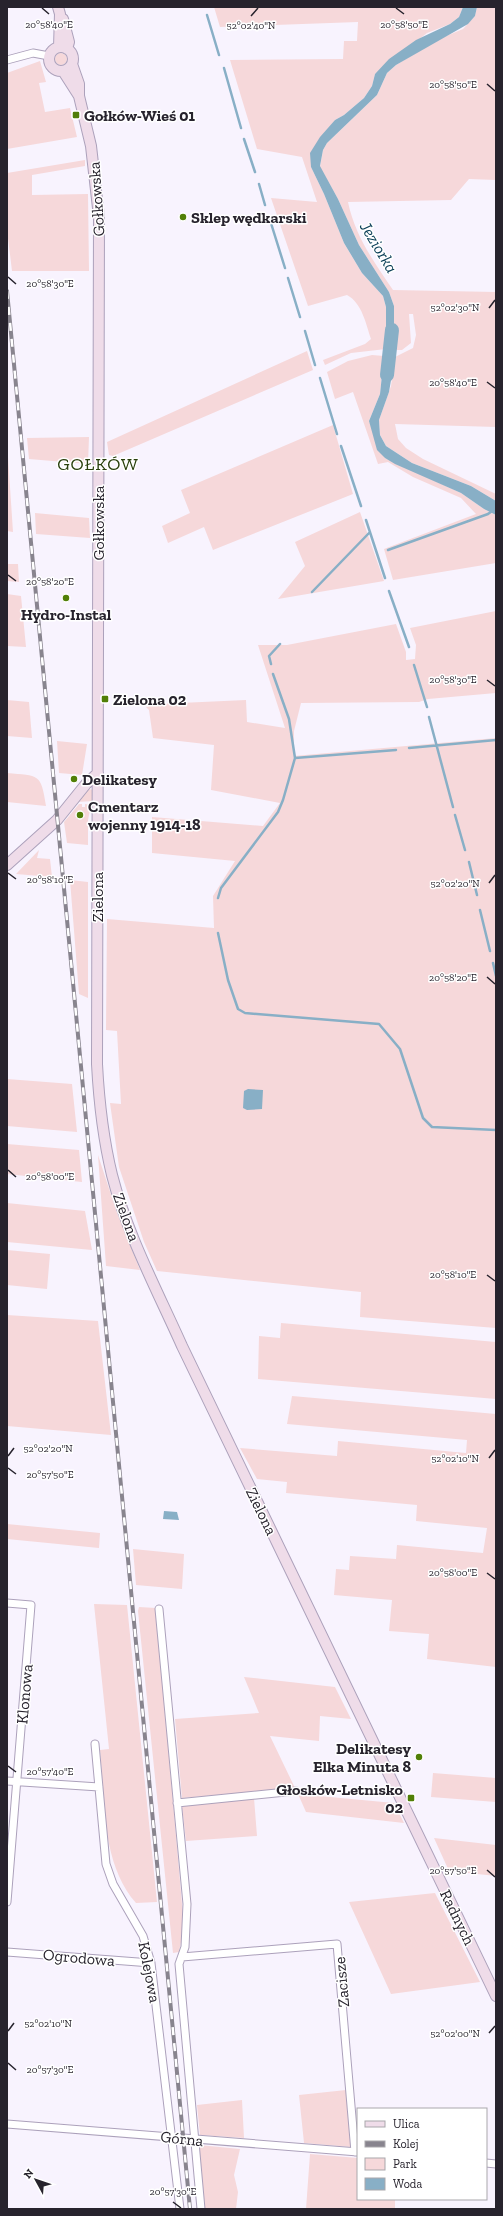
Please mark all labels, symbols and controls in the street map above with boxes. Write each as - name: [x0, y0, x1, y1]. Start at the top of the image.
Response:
- text: 20°58'40"E: [25, 19, 73, 31]
- text: 20°58'50"E: [380, 19, 428, 31]
- text: 52°02'40"N: [227, 20, 276, 32]
- text: 20°58'50"E: [429, 79, 477, 91]
- place label: Gołków-Wieś 01: [84, 106, 196, 125]
- marker: Gołków-Wieś 01: [71, 110, 81, 120]
- street label: Gołkowska: [84, 161, 109, 237]
- place label: Sklep wędkarski: [191, 208, 307, 227]
- marker: Sklep wędkarski: [178, 212, 188, 222]
- water label: Jeziorka: [355, 217, 402, 276]
- text: 20°58'30"E: [26, 278, 74, 290]
- text: 52°02'30"N: [431, 302, 480, 314]
- text: 20°58'40"E: [429, 377, 477, 389]
- district label: GOŁKÓW: [57, 453, 139, 475]
- street label: Gołkowska: [89, 485, 108, 560]
- text: 20°58'20"E: [26, 576, 74, 588]
- marker: Hydro-Instal: [61, 593, 71, 603]
- place label: Hydro-Instal: [21, 605, 112, 624]
- text: 20°58'30"E: [429, 674, 477, 686]
- place label: Zielona 02: [113, 690, 187, 709]
- marker: Zielona 02: [100, 694, 110, 704]
- place label: Delikatesy: [82, 770, 158, 789]
- marker: Delikatesy: [69, 774, 79, 784]
- place label: Cmentarz wojenny 1914-18: [88, 797, 201, 834]
- marker: Cmentarz wojenny 1914-18: [75, 810, 85, 820]
- street label: Zielona: [88, 871, 107, 922]
- text: 20°58'10"E: [27, 874, 73, 886]
- text: 52°02'20"N: [430, 878, 480, 890]
- text: 20°58'20"E: [429, 972, 477, 984]
- text: 20°58'00"E: [26, 1171, 74, 1183]
- street label: Zielona: [109, 1190, 144, 1244]
- text: 20°58'10"E: [430, 1269, 476, 1281]
- text: 52°02'20"N: [23, 1443, 73, 1455]
- text: 52°02'10"N: [431, 1453, 479, 1465]
- text: 20°57'50"E: [26, 1469, 74, 1481]
- street label: Zielona: [242, 1484, 281, 1538]
- text: 20°58'00"E: [429, 1567, 477, 1579]
- street label: Klonowa: [12, 1663, 37, 1725]
- place label: Delikatesy Elka Minuta 8: [313, 1739, 412, 1776]
- marker: Delikatesy Elka Minuta 8: [414, 1752, 424, 1762]
- text: 20°57'40"E: [27, 1766, 74, 1778]
- place label: Głosków-Letnisko 02: [276, 1780, 404, 1817]
- marker: Głosków-Letnisko 02: [406, 1793, 416, 1803]
- text: 20°57'50"E: [429, 1865, 477, 1877]
- street label: Radnych: [436, 1886, 479, 1948]
- street label: Kolejowa: [134, 1940, 165, 2005]
- street label: Ogrodowa: [42, 1945, 116, 1970]
- street label: Zacisze: [330, 1956, 353, 2008]
- text: 52°02'10"N: [24, 2018, 72, 2030]
- text: 52°02'00"N: [430, 2028, 480, 2040]
- text: 20°57'30"E: [27, 2064, 74, 2076]
- legend: [357, 2108, 487, 2200]
- text: Ulica: [393, 2117, 420, 2131]
- street label: Górna: [160, 2127, 205, 2150]
- text: Kolej: [393, 2137, 418, 2152]
- text: Park: [393, 2157, 418, 2171]
- north arrow: [16, 2160, 56, 2200]
- text: N: [21, 2166, 37, 2181]
- text: Woda: [393, 2177, 422, 2191]
- text: 20°57'30"E: [150, 2186, 197, 2198]

